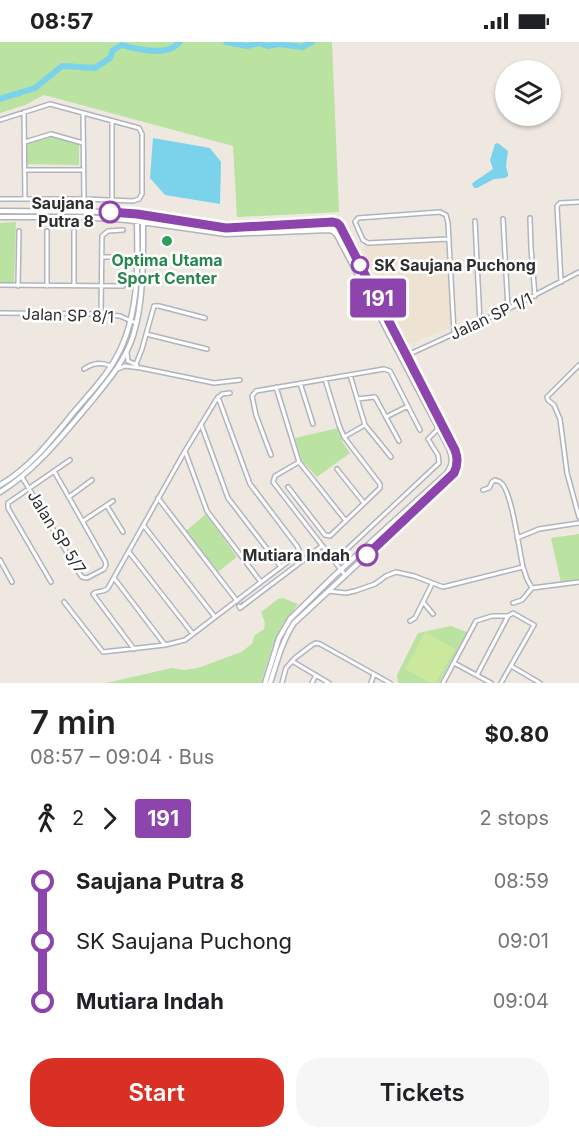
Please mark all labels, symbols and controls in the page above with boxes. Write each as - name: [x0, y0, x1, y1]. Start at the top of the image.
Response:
- text: 08:57: [30, 8, 93, 34]
- map controls: [495, 60, 561, 126]
- button: layers: [495, 60, 561, 126]
- place label: Saujana Putra 8: [31, 193, 94, 231]
- marker: Saujana Putra 8: [99, 201, 121, 223]
- marker: Optima Utama Sport Center: [160, 234, 174, 248]
- place label: Optima Utama Sport Center: [111, 250, 223, 288]
- place label: SK Saujana Puchong: [374, 255, 536, 275]
- marker: SK Saujana Puchong: [351, 256, 369, 274]
- line badge: 191: [344, 278, 412, 318]
- text: 191: [362, 286, 394, 311]
- street label: Jalan SP 1/1: [447, 288, 535, 344]
- street label: Jalan SP 8/1: [22, 303, 114, 327]
- street label: Jalan SP 5/7: [23, 487, 91, 577]
- marker: Mutiara Indah: [356, 544, 378, 566]
- place label: Mutiara Indah: [242, 545, 350, 565]
- text: 7 min: [30, 702, 116, 742]
- text: $0.80: [485, 721, 549, 747]
- text: 08:57 – 09:04 · Bus: [30, 745, 214, 769]
- icon: walk: [30, 802, 63, 835]
- icon: forward: [93, 802, 126, 835]
- text: 2: [72, 806, 84, 830]
- text: 191: [147, 806, 179, 831]
- text: 2 stops: [479, 806, 549, 830]
- text: Saujana Putra 8: [76, 868, 244, 894]
- text: 08:59: [494, 869, 549, 893]
- text: SK Saujana Puchong: [76, 928, 292, 954]
- text: 09:01: [497, 929, 549, 953]
- text: Mutiara Indah: [76, 988, 224, 1014]
- text: 09:04: [493, 989, 549, 1013]
- button: Start: [30, 1058, 284, 1127]
- button: Tickets: [296, 1058, 549, 1127]

